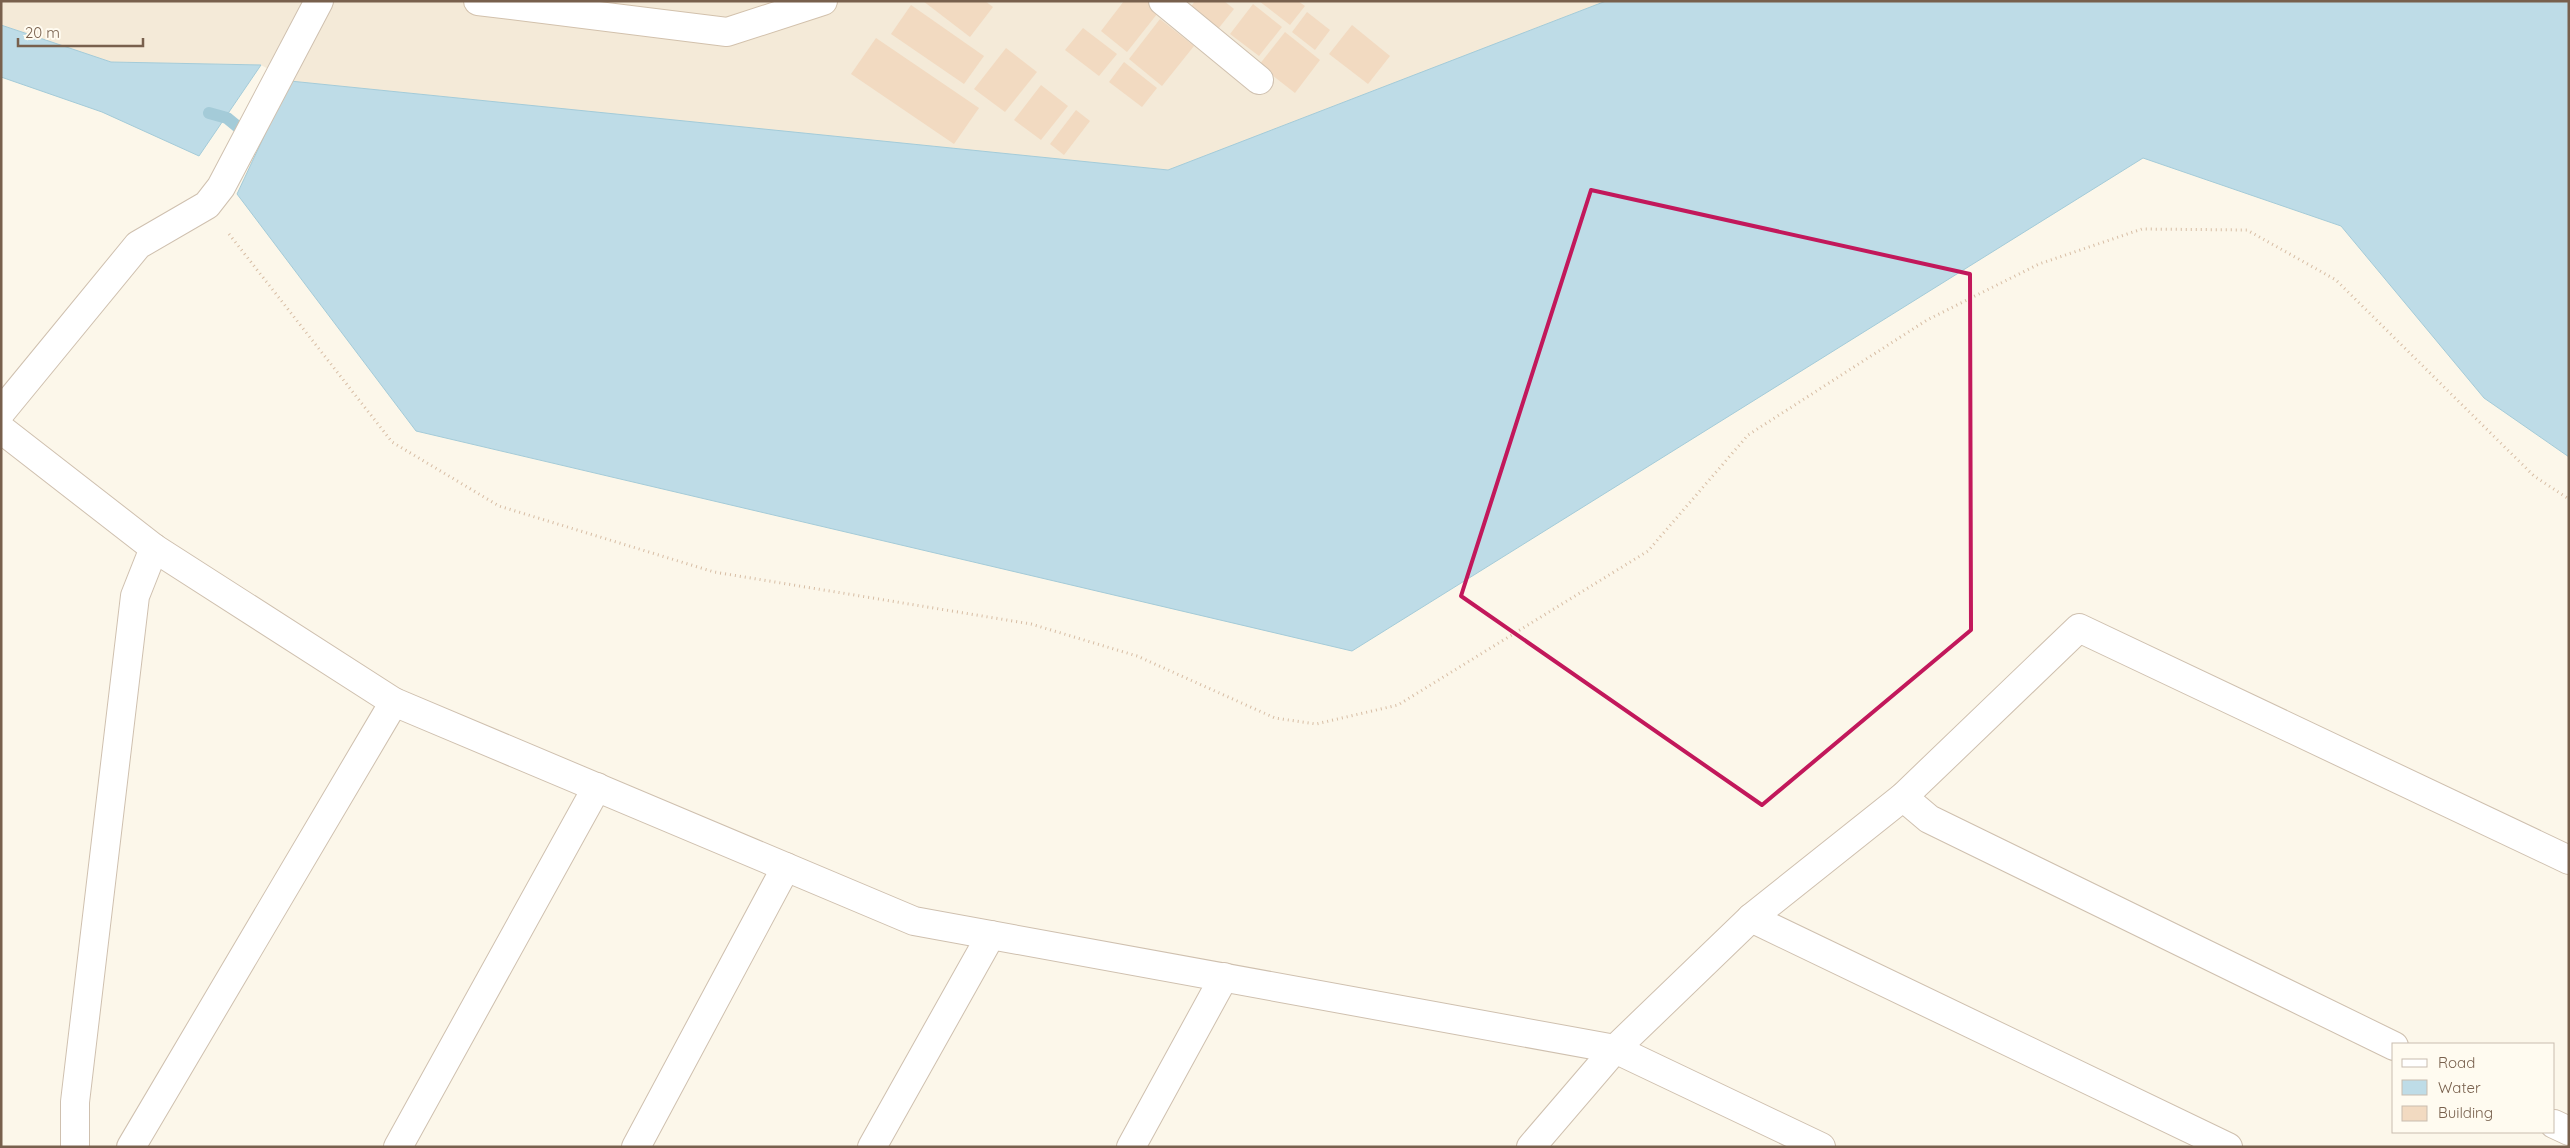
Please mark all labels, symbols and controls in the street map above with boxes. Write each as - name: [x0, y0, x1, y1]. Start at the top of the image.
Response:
- scale bar: [18, 15, 142, 47]
- text: 20 m: [25, 23, 60, 42]
- legend: [2392, 1043, 2555, 1133]
- text: Road: [2438, 1053, 2475, 1072]
- text: Water: [2438, 1078, 2481, 1097]
- text: Building: [2438, 1103, 2493, 1122]

